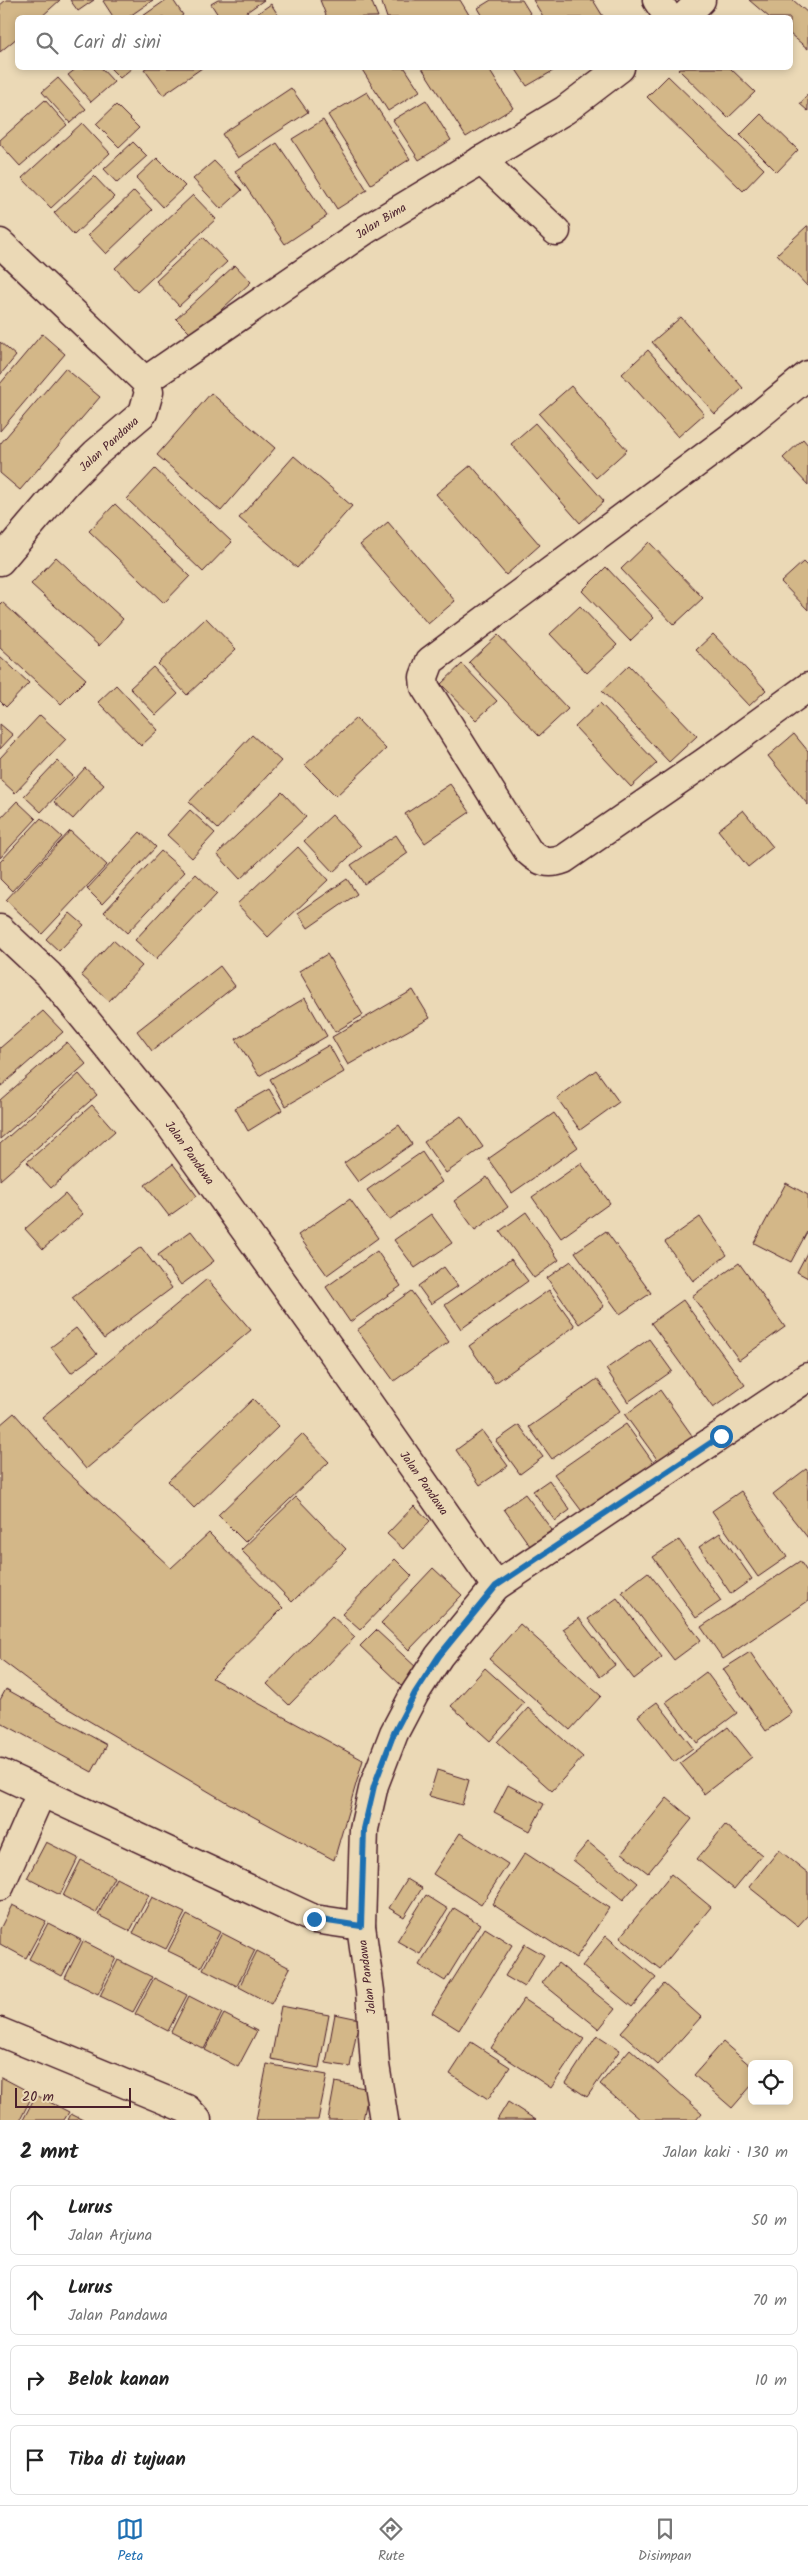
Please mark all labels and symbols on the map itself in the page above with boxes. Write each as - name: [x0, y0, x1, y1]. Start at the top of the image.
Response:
- street label: Jalan Bima: [352, 198, 410, 244]
- street label: Jalan Pandawa: [75, 412, 144, 476]
- street label: Jalan Pandawa: [160, 1117, 219, 1189]
- route start: [710, 1425, 733, 1448]
- street label: Jalan Pandawa: [395, 1447, 453, 1520]
- route end: [303, 1908, 326, 1931]
- street label: Jalan Pandawa: [353, 1938, 381, 2015]
- scale bar: [15, 2085, 131, 2108]

